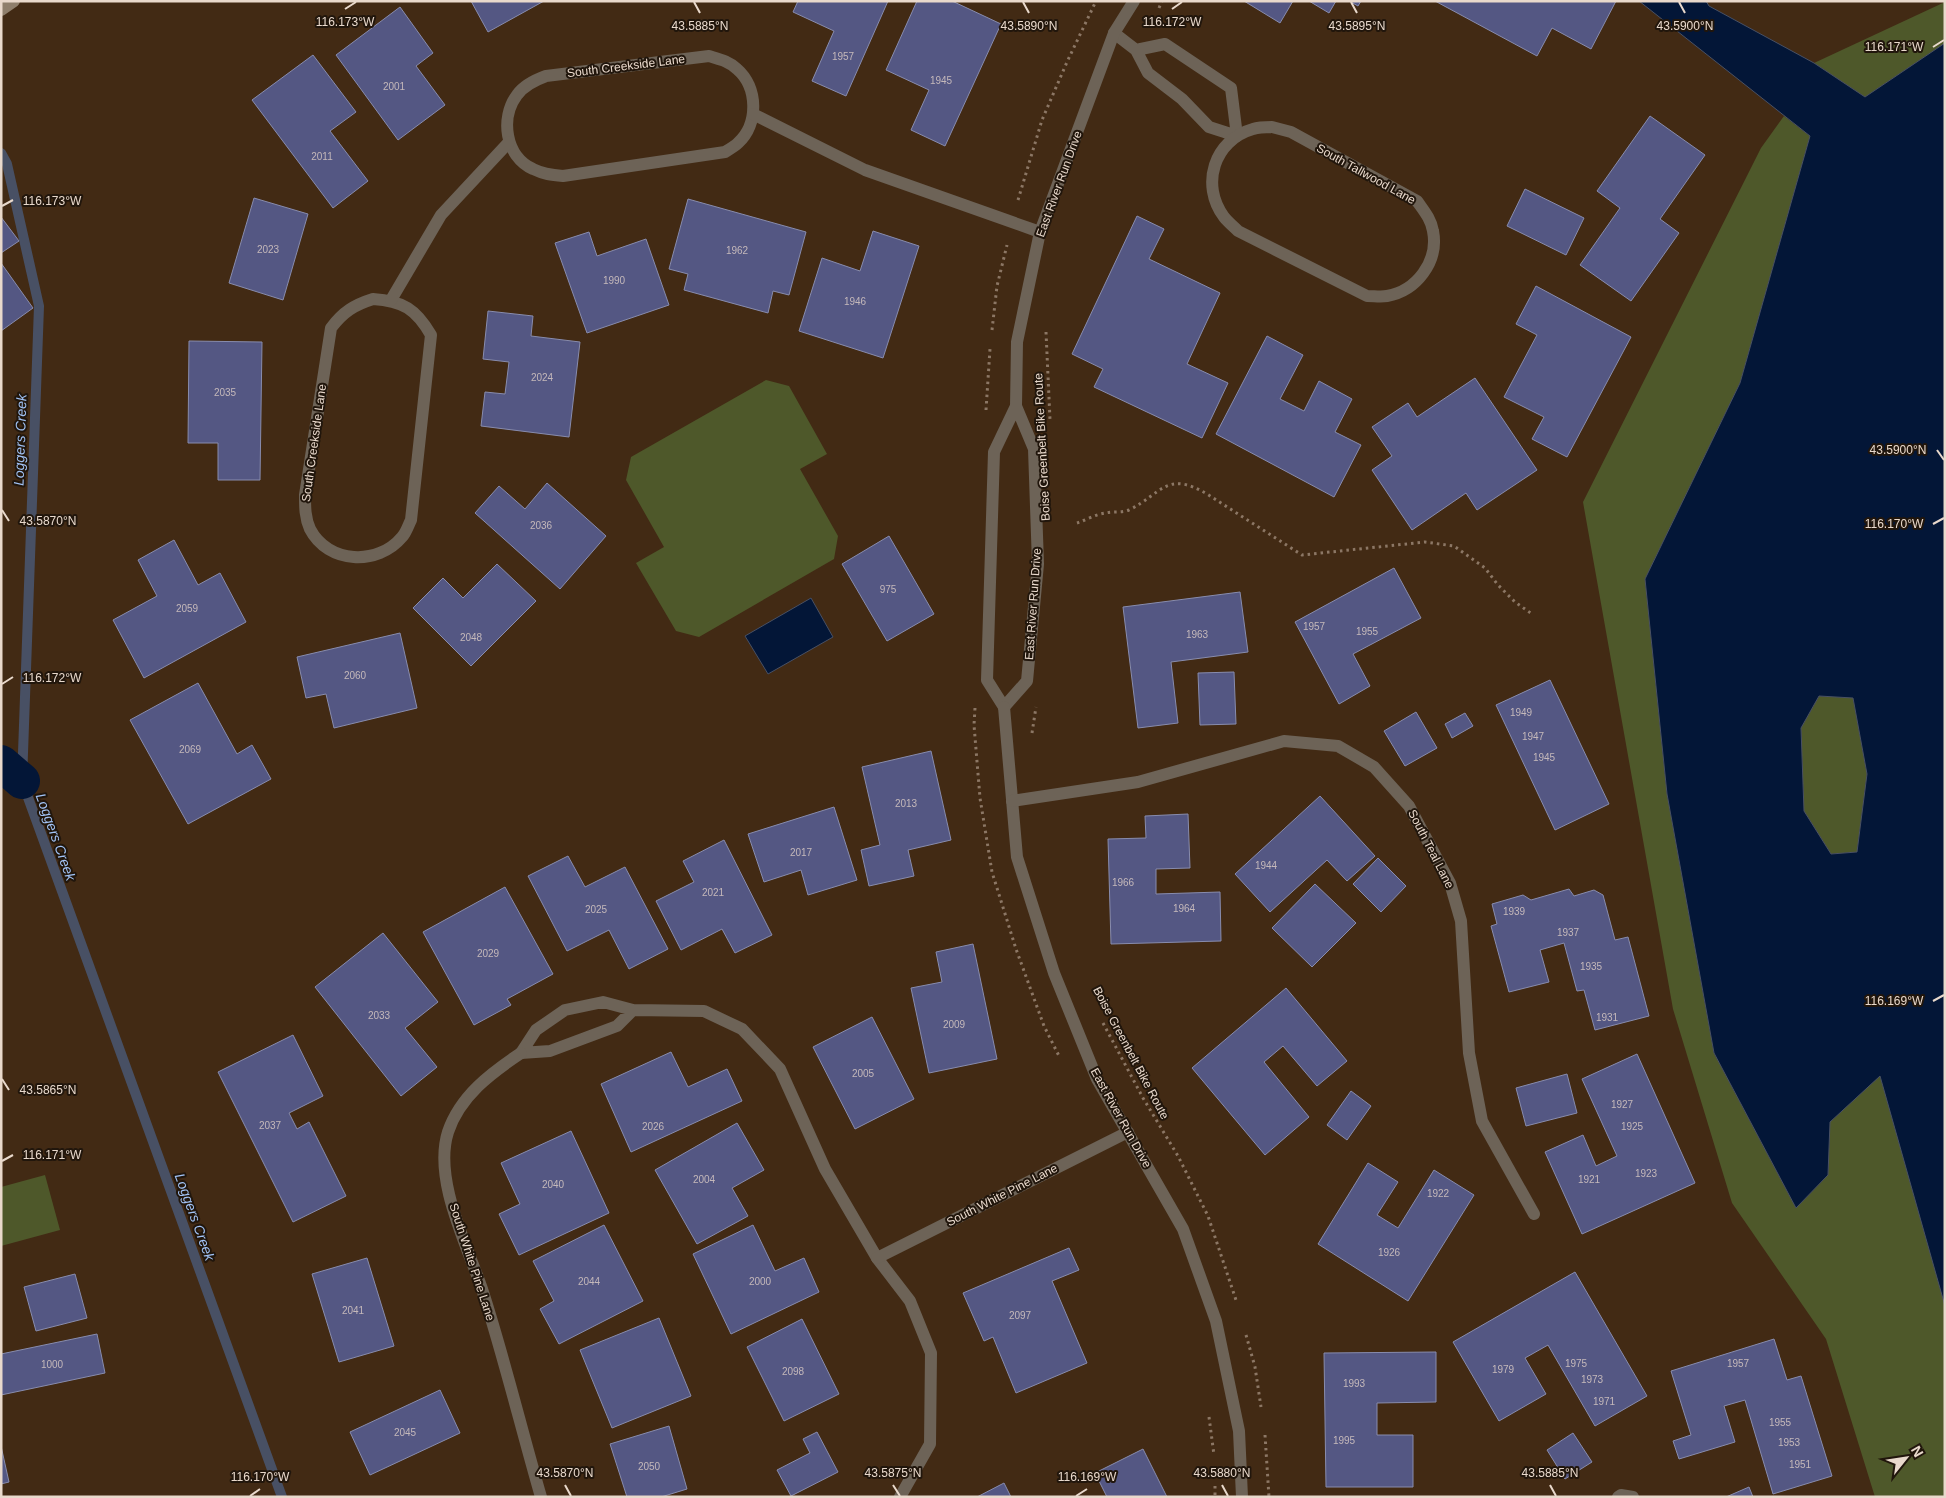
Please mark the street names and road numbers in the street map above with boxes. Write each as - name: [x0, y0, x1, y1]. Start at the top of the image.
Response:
- street label: South Creekside Lane: [566, 52, 686, 80]
- street label: East River Run Drive: [1033, 129, 1085, 239]
- street label: South Tallwood Lane: [1314, 141, 1418, 207]
- street label: Boise Greenbelt Bike Route: [1031, 372, 1053, 521]
- street label: South Creekside Lane: [299, 383, 329, 503]
- street label: East River Run Drive: [1022, 547, 1044, 660]
- street label: South Teal Lane: [1405, 807, 1457, 891]
- street label: Boise Greenbelt Bike Route: [1090, 984, 1172, 1122]
- street label: East River Run Drive: [1088, 1066, 1154, 1171]
- street label: South White Pine Lane: [944, 1161, 1060, 1229]
- street label: South White Pine Lane: [446, 1201, 498, 1323]

